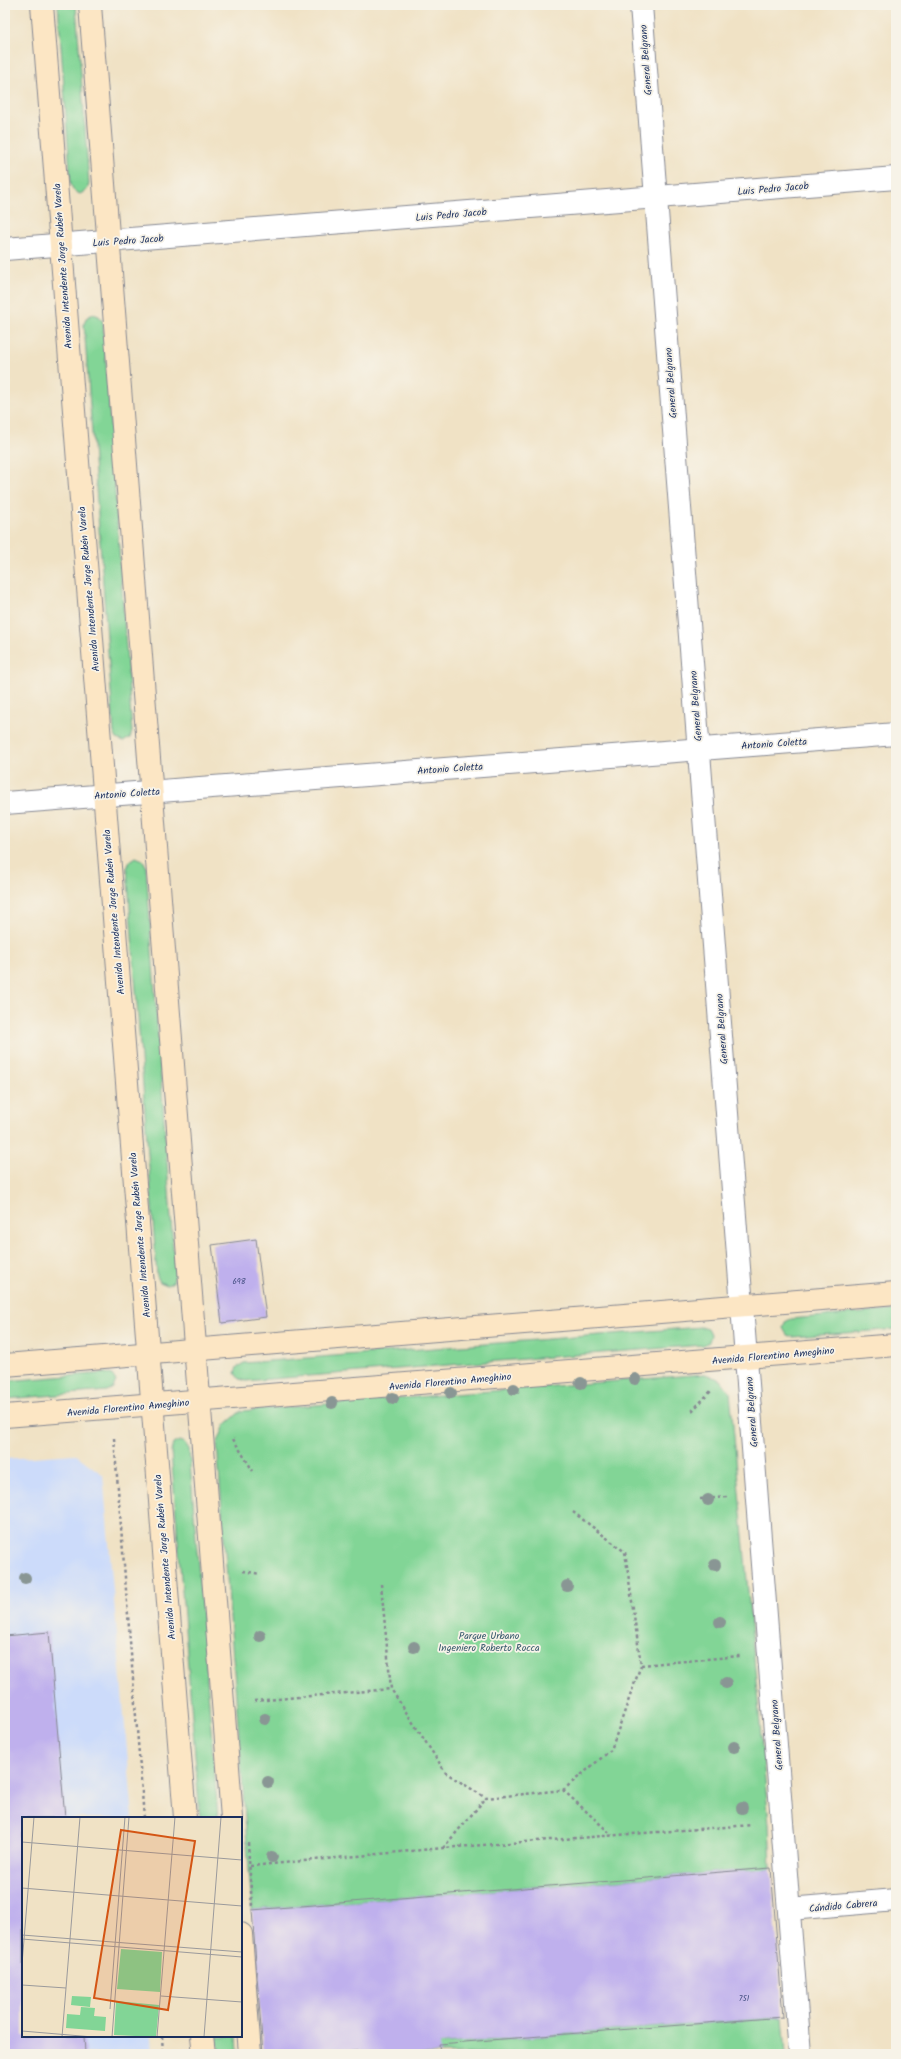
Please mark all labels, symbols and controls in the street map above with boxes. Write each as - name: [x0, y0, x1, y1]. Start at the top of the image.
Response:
- street label: General Belgrano: [636, 24, 656, 96]
- street label: Luis Pedro Jacob: [737, 178, 810, 200]
- street label: Avenida Intendente Jorge Rubén Varela: [49, 182, 77, 349]
- street label: Luis Pedro Jacob: [415, 204, 488, 226]
- street label: Luis Pedro Jacob: [92, 230, 165, 251]
- street label: General Belgrano: [661, 347, 681, 419]
- street label: Avenida Intendente Jorge Rubén Varela: [74, 505, 104, 672]
- street label: General Belgrano: [686, 670, 706, 742]
- street label: Antonio Coletta: [741, 734, 808, 754]
- street label: Antonio Coletta: [417, 759, 484, 779]
- street label: Antonio Coletta: [94, 784, 161, 804]
- street label: Avenida Intendente Jorge Rubén Varela: [99, 828, 129, 995]
- street label: General Belgrano: [712, 993, 732, 1065]
- street label: Avenida Intendente Jorge Rubén Varela: [125, 1151, 155, 1318]
- house number: 698: [232, 1275, 246, 1288]
- street label: Avenida Florentino Ameghino: [711, 1343, 835, 1369]
- street label: Avenida Florentino Ameghino: [388, 1369, 512, 1395]
- street label: General Belgrano: [742, 1376, 762, 1448]
- street label: Avenida Florentino Ameghino: [66, 1395, 190, 1421]
- street label: Avenida Intendente Jorge Rubén Varela: [150, 1473, 180, 1640]
- park label: Parque Urbano Ingeniero Roberto Rocca: [438, 1628, 540, 1656]
- street label: General Belgrano: [767, 1699, 787, 1771]
- inset map: [22, 1817, 242, 2037]
- street label: Cándido Cabrera: [808, 1895, 878, 1917]
- house number: 751: [739, 1992, 750, 2005]

